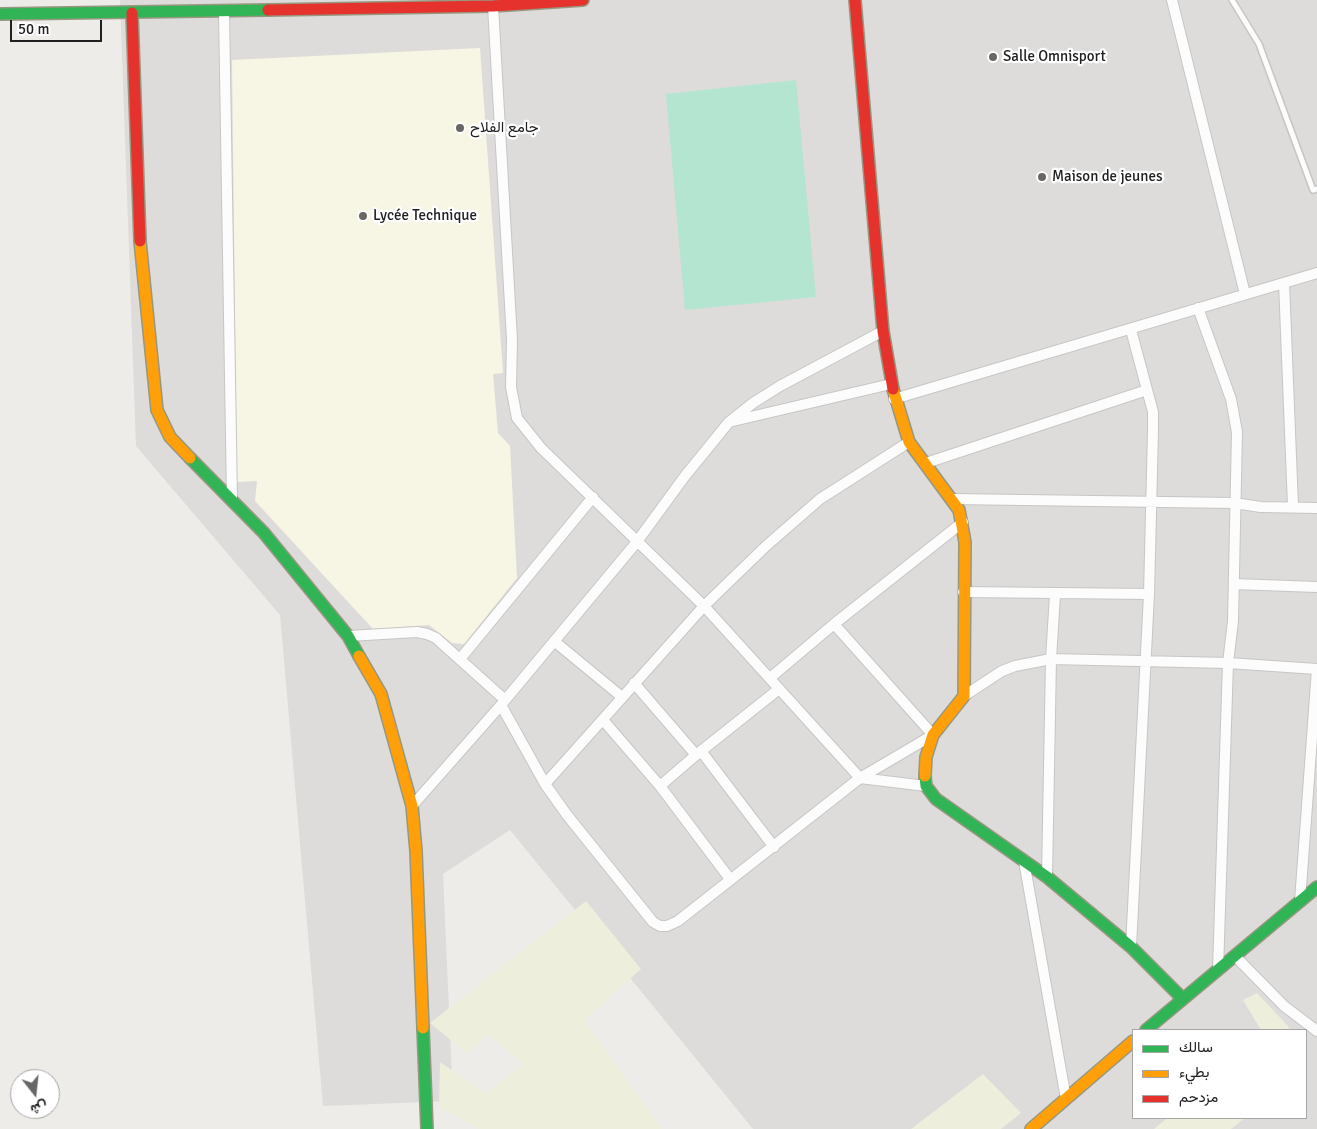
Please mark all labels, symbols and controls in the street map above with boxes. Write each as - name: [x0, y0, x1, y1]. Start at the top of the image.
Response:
- scale bar: [12, 10, 105, 42]
- text: 50 m: [18, 20, 49, 38]
- place label: Salle Omnisport: [1003, 48, 1106, 66]
- marker: Salle Omnisport: [987, 51, 999, 63]
- place label: جامع الفلاح: [470, 119, 539, 137]
- marker: جامع الفلاح: [454, 122, 466, 134]
- place label: Maison de jeunes: [1052, 168, 1163, 186]
- marker: Maison de jeunes: [1036, 171, 1048, 183]
- place label: Lycée Technique: [373, 207, 477, 225]
- marker: Lycée Technique: [357, 210, 369, 222]
- legend: [1132, 1029, 1307, 1119]
- text: سالك: [1179, 1038, 1213, 1056]
- text: بطيء: [1179, 1063, 1209, 1081]
- north arrow: [10, 1069, 60, 1119]
- text: مزدحم: [1179, 1088, 1218, 1106]
- text: ش: [29, 1097, 49, 1118]

